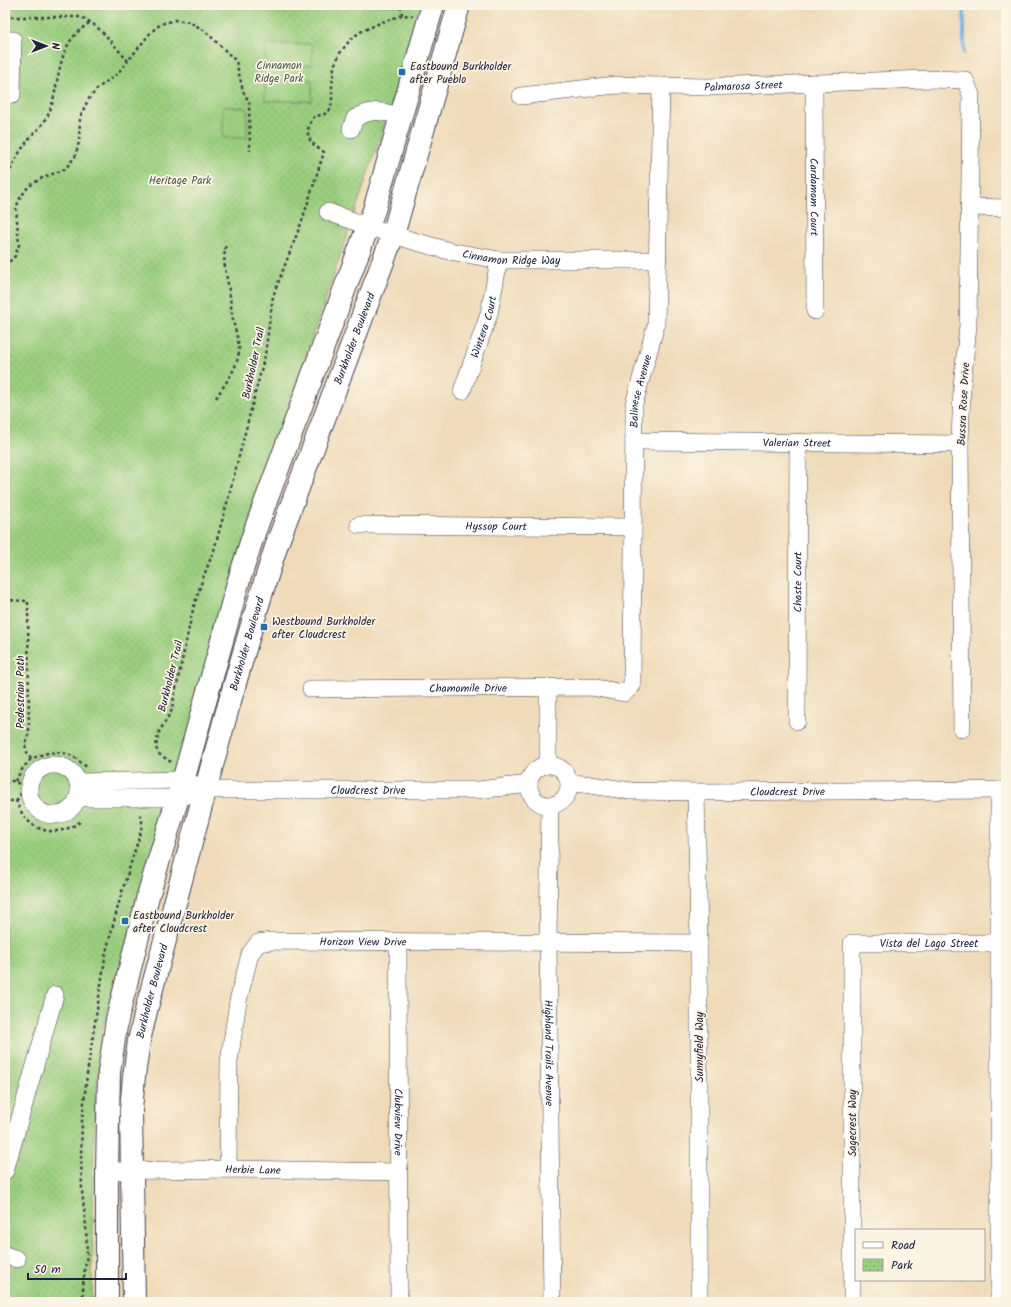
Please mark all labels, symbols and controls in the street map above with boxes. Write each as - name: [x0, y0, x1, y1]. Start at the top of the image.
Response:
- north arrow: [26, 26, 66, 66]
- text: N: [46, 43, 64, 50]
- park label: Cinnamon Ridge Park: [254, 57, 304, 88]
- place label: Eastbound Burkholder after Pueblo: [410, 58, 512, 89]
- marker: Eastbound Burkholder after Pueblo: [397, 67, 407, 77]
- street label: Palmarosa Street: [704, 76, 784, 97]
- street label: Cardamom Court: [804, 158, 823, 237]
- park label: Heritage Park: [149, 172, 212, 190]
- street label: Cinnamon Ridge Way: [461, 246, 561, 270]
- street label: Burkholder Boulevard: [330, 290, 381, 387]
- street label: Wintera Court: [466, 294, 502, 361]
- street label: Burkholder Trail: [238, 325, 270, 401]
- street label: Balinese Avenue: [626, 352, 657, 428]
- street label: Bussra Rose Drive: [953, 362, 975, 446]
- street label: Valerian Street: [763, 434, 832, 453]
- street label: Hyssop Court: [465, 518, 527, 536]
- street label: Chaste Court: [789, 551, 808, 612]
- street label: Burkholder Boulevard: [225, 594, 270, 693]
- place label: Westbound Burkholder after Cloudcrest: [272, 613, 376, 644]
- marker: Westbound Burkholder after Cloudcrest: [259, 622, 269, 632]
- street label: Burkholder Trail: [153, 638, 189, 714]
- street label: Pedestrian Path: [12, 655, 30, 729]
- street label: Chamomile Drive: [429, 680, 507, 698]
- street label: Cloudcrest Drive: [330, 782, 405, 800]
- street label: Cloudcrest Drive: [750, 783, 825, 802]
- place label: Eastbound Burkholder after Cloudcrest: [133, 907, 235, 938]
- marker: Eastbound Burkholder after Cloudcrest: [120, 916, 130, 926]
- street label: Horizon View Drive: [320, 933, 407, 952]
- street label: Vista del Lago Street: [880, 935, 979, 953]
- street label: Burkholder Boulevard: [132, 942, 174, 1040]
- street label: Highland Trails Avenue: [539, 1000, 558, 1106]
- street label: Sunnyfield Way: [691, 1011, 709, 1082]
- street label: Clubview Drive: [388, 1088, 407, 1156]
- street label: Sagecrest Way: [844, 1089, 862, 1156]
- street label: Herbie Lane: [225, 1161, 281, 1180]
- legend: [855, 1229, 985, 1281]
- text: Road: [891, 1236, 916, 1255]
- scale bar: [28, 1255, 126, 1281]
- text: Park: [891, 1256, 913, 1275]
- text: 50 m: [34, 1260, 61, 1279]

